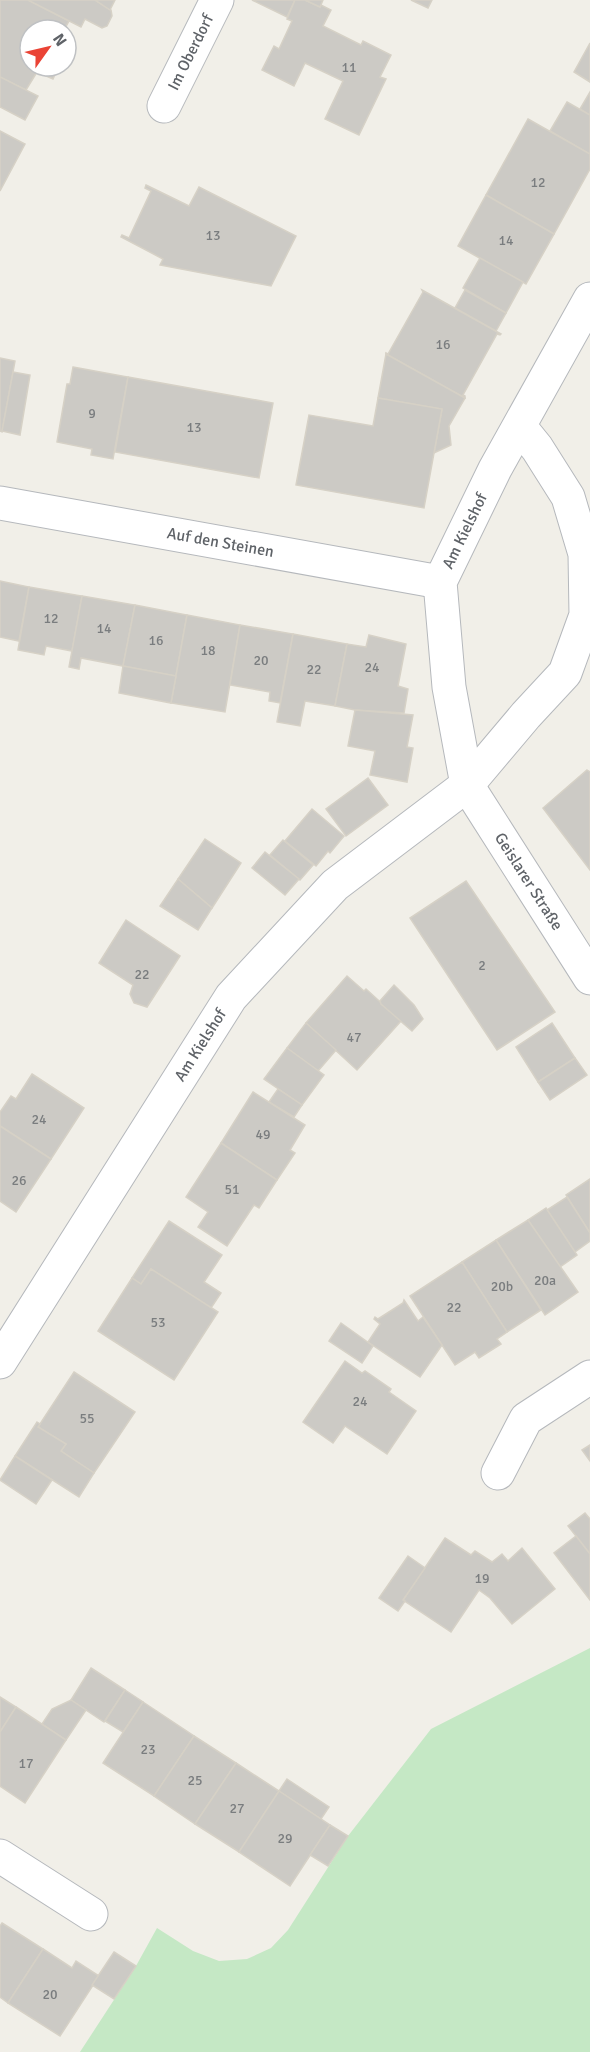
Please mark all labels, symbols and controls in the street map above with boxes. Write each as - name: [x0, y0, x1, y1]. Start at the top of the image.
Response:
- street label: Im Oberdorf: [163, 10, 218, 94]
- north arrow: [18, 18, 78, 78]
- text: N: [48, 30, 71, 50]
- house number: 11: [341, 59, 357, 76]
- house number: 12: [530, 174, 546, 191]
- house number: 13: [205, 227, 221, 244]
- house number: 14: [498, 232, 514, 249]
- house number: 16: [435, 336, 451, 353]
- house number: 9: [88, 405, 96, 422]
- house number: 13: [186, 419, 202, 436]
- street label: Am Kielshof: [438, 489, 492, 572]
- street label: Auf den Steinen: [165, 523, 276, 562]
- house number: 12: [43, 610, 59, 627]
- house number: 14: [96, 620, 112, 637]
- house number: 16: [148, 632, 164, 649]
- house number: 18: [200, 642, 216, 659]
- house number: 20: [253, 652, 269, 669]
- house number: 24: [364, 659, 380, 676]
- house number: 22: [306, 661, 322, 678]
- street label: Geislarer Straße: [490, 829, 567, 934]
- house number: 2: [478, 957, 486, 974]
- house number: 22: [134, 966, 150, 983]
- street label: Am Kielshof: [170, 1005, 231, 1085]
- house number: 47: [346, 1029, 362, 1046]
- house number: 24: [31, 1111, 47, 1128]
- house number: 49: [255, 1126, 271, 1143]
- house number: 26: [11, 1172, 27, 1189]
- house number: 51: [224, 1181, 240, 1198]
- house number: 20a: [534, 1272, 556, 1289]
- house number: 20b: [491, 1278, 513, 1295]
- house number: 22: [446, 1299, 462, 1316]
- house number: 53: [150, 1314, 166, 1331]
- house number: 24: [352, 1393, 368, 1410]
- house number: 55: [79, 1410, 95, 1427]
- house number: 19: [474, 1570, 490, 1587]
- house number: 23: [140, 1741, 156, 1758]
- house number: 17: [18, 1755, 34, 1772]
- house number: 25: [187, 1772, 203, 1789]
- house number: 27: [229, 1800, 245, 1817]
- house number: 29: [277, 1830, 293, 1847]
- house number: 20: [42, 1986, 58, 2003]

